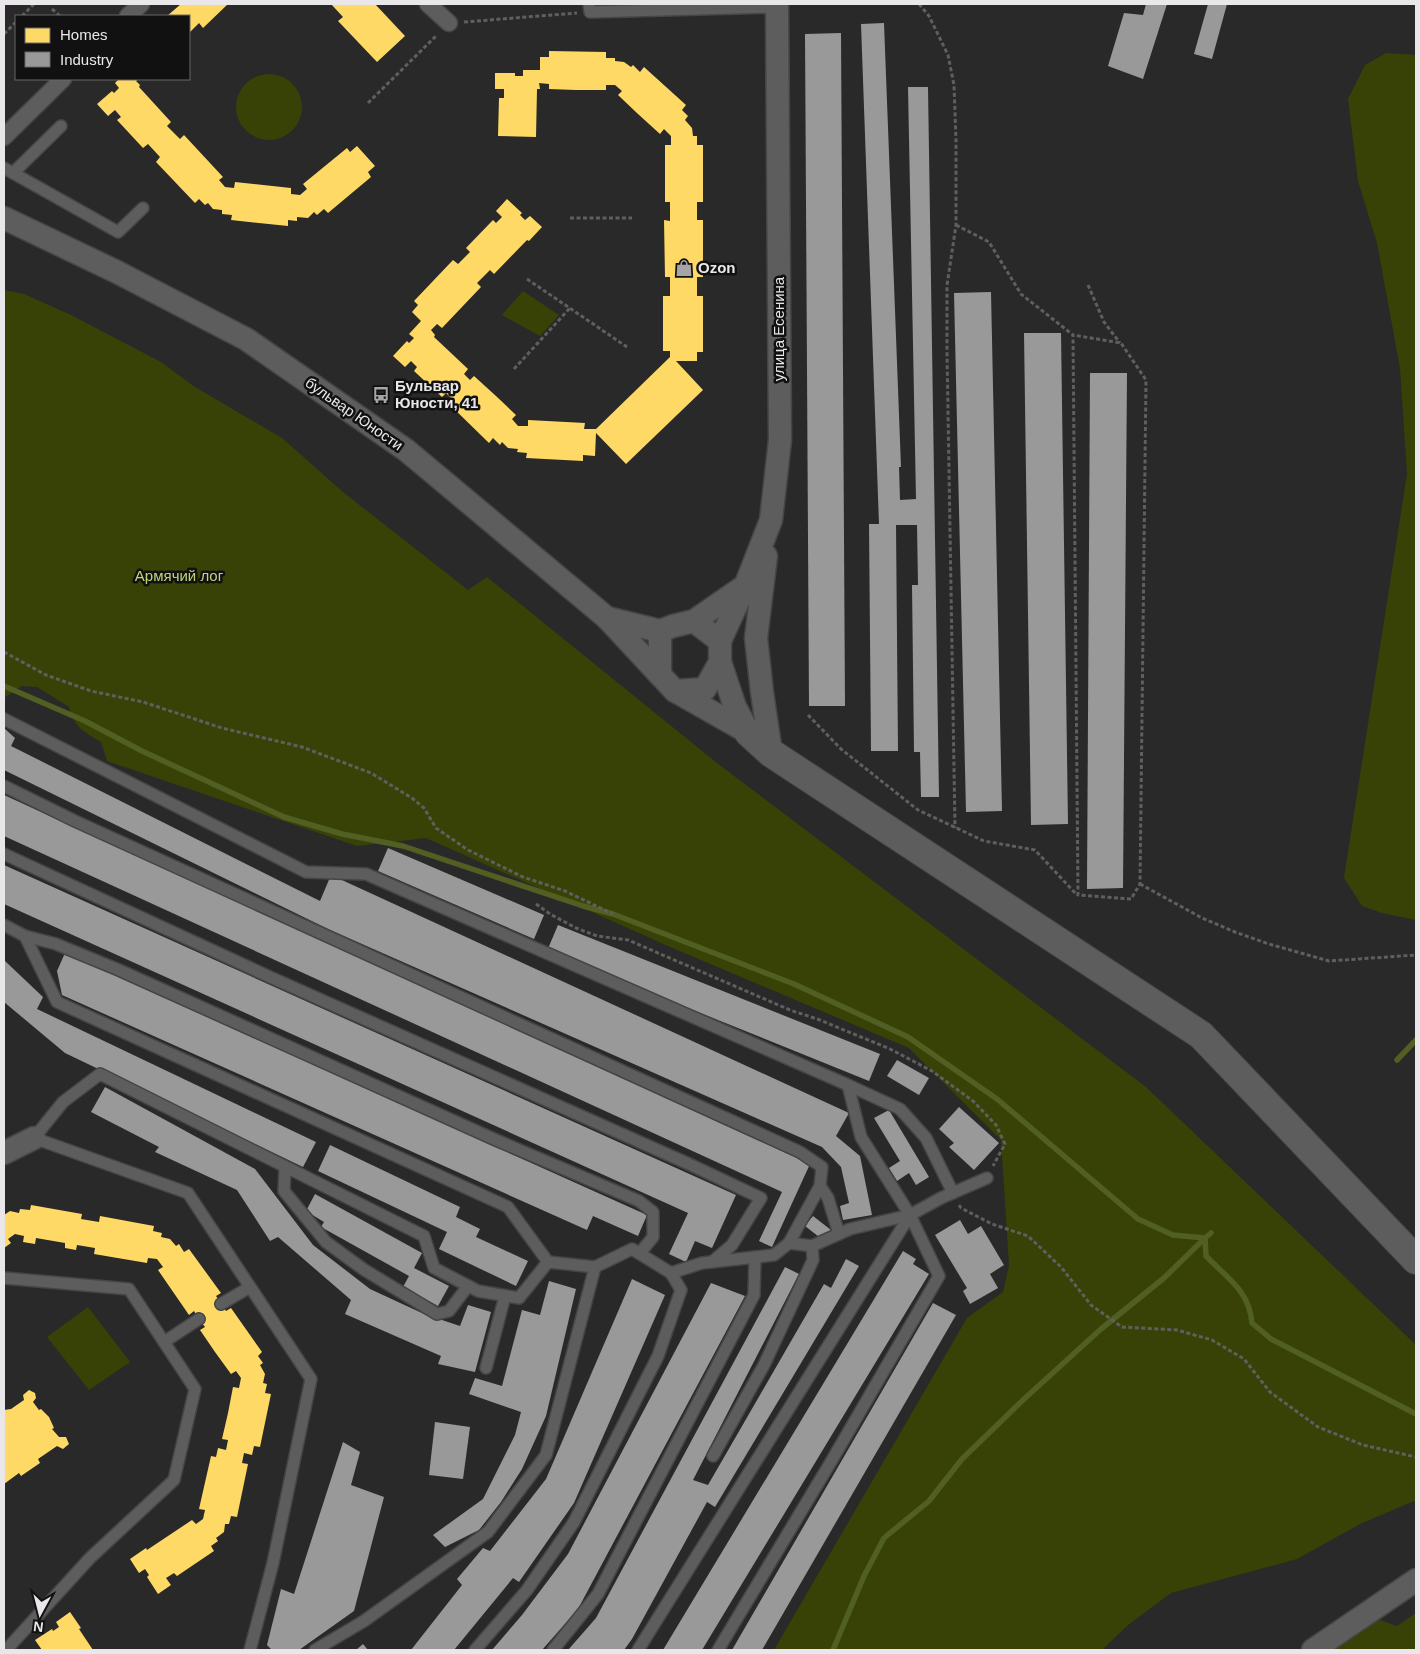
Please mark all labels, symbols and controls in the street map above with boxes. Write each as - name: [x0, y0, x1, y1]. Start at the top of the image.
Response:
- legend: [15, 15, 190, 80]
- text: Homes: [60, 26, 108, 43]
- text: Industry: [60, 51, 114, 68]
- shop icon: Ozon: [674, 258, 694, 278]
- place label: Ozon: [698, 259, 736, 276]
- street label: улица Есенина: [770, 276, 787, 381]
- street label: бульвар Юности: [302, 374, 406, 454]
- place label: Бульвар Юности, 41: [395, 377, 478, 411]
- bus stop icon: Бульвар Юности, 41: [371, 385, 391, 405]
- park label: Армячий лог: [135, 567, 224, 584]
- north arrow: [15, 1589, 65, 1639]
- text: N: [32, 1618, 44, 1635]

